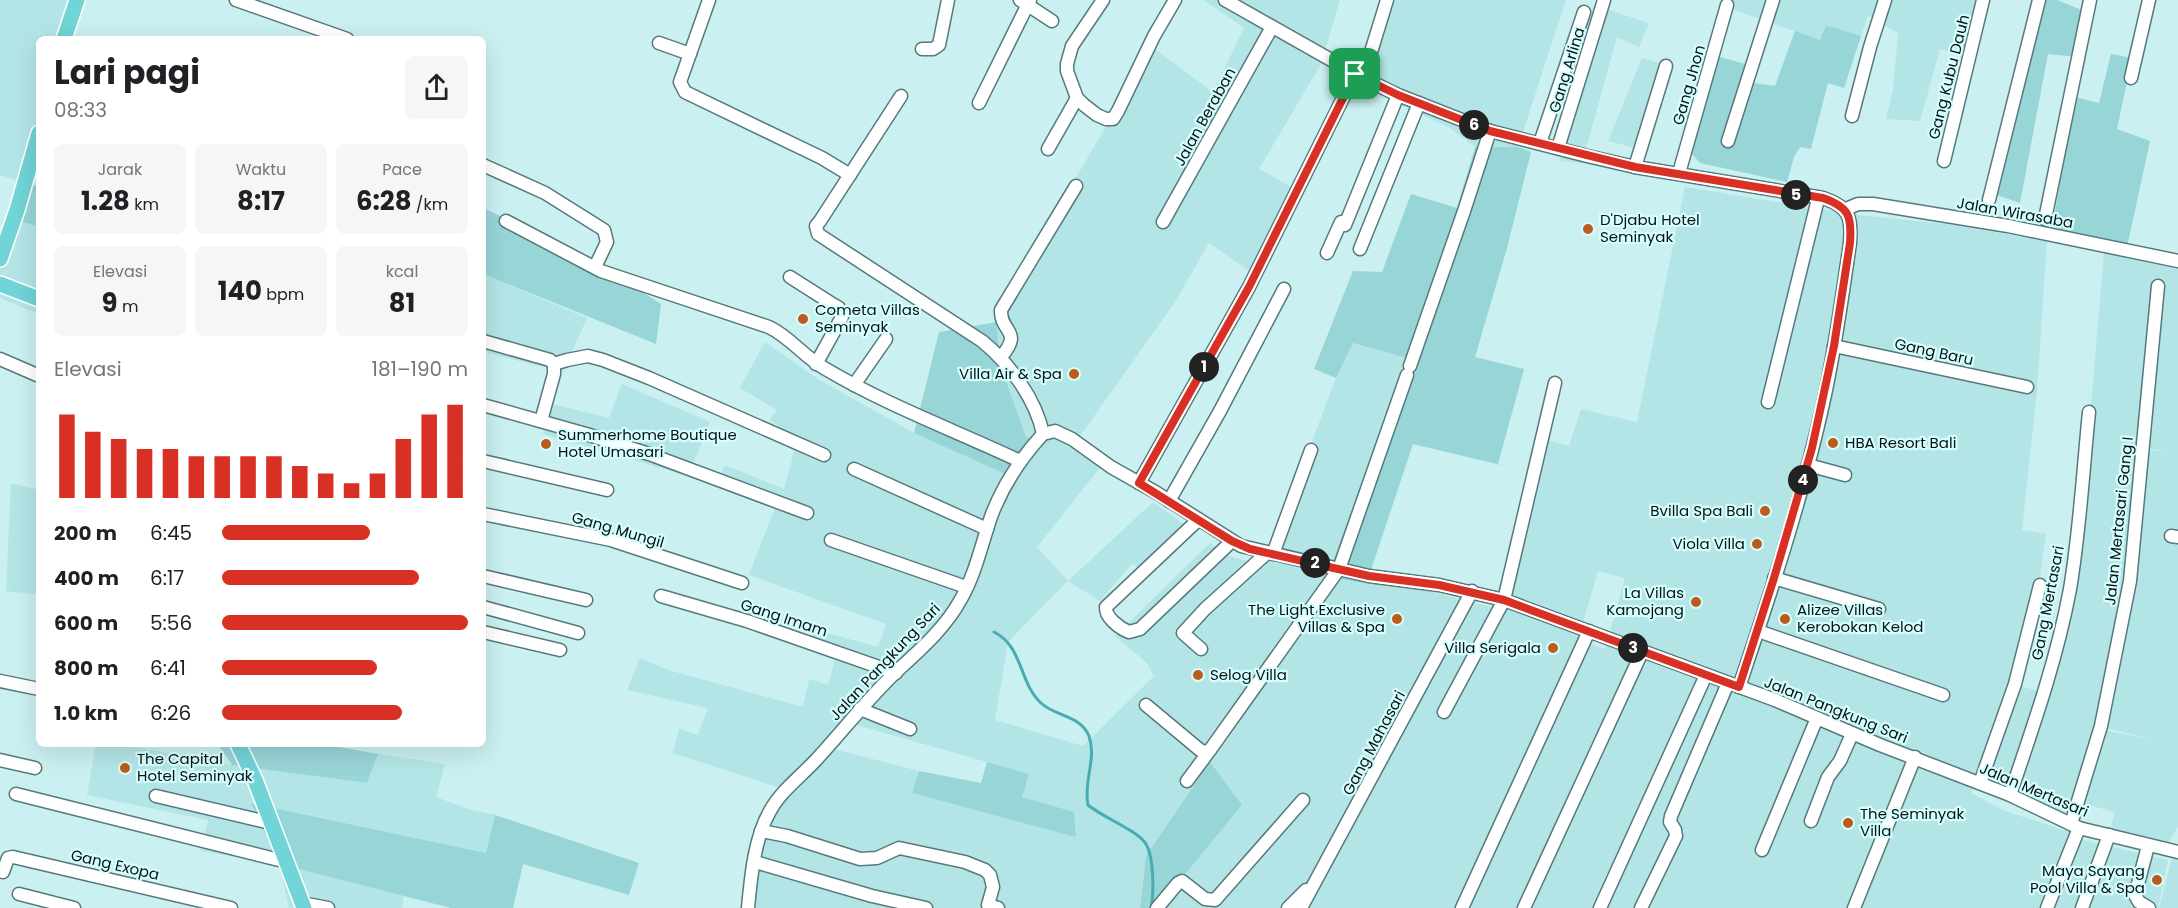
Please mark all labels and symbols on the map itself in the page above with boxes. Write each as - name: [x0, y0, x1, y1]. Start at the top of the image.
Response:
- street label: Gang Kubu Dauh: [1923, 12, 1974, 141]
- street label: Gang Arlina: [1544, 25, 1589, 115]
- street label: Gang Jhon: [1667, 42, 1710, 127]
- pin: [1329, 48, 1380, 99]
- street label: Jalan Beraban: [1169, 64, 1240, 170]
- pin: 6: [1459, 110, 1489, 140]
- pin: 5: [1781, 180, 1811, 210]
- street label: Jalan Wirasaba: [1955, 192, 2075, 233]
- place label: D'Djabu Hotel Seminyak: [1600, 209, 1700, 247]
- marker: D'Djabu Hotel Seminyak: [1581, 222, 1595, 236]
- place label: Cometa Villas Seminyak: [815, 299, 920, 337]
- marker: Cometa Villas Seminyak: [796, 312, 810, 326]
- street label: Gang Baru: [1893, 333, 1975, 370]
- pin: 1: [1189, 352, 1219, 382]
- place label: Villa Air & Spa: [959, 363, 1062, 384]
- marker: Villa Air & Spa: [1067, 367, 1081, 381]
- place label: Summerhome Boutique Hotel Umasari: [558, 424, 737, 462]
- place label: HBA Resort Bali: [1845, 432, 1956, 453]
- marker: HBA Resort Bali: [1826, 436, 1840, 450]
- street label: Jalan Mertasari Gang I: [2099, 436, 2138, 606]
- marker: Summerhome Boutique Hotel Umasari: [539, 437, 553, 451]
- pin: 4: [1788, 465, 1818, 495]
- place label: Bvilla Spa Bali: [1650, 500, 1753, 521]
- marker: Bvilla Spa Bali: [1758, 504, 1772, 518]
- street label: Gang Mungil: [569, 506, 667, 553]
- place label: Viola Villa: [1672, 533, 1745, 554]
- marker: Viola Villa: [1750, 537, 1764, 551]
- street label: Gang Mertasari: [2026, 544, 2069, 662]
- pin: 2: [1300, 548, 1330, 578]
- place label: La Villas Kamojang: [1606, 582, 1684, 620]
- street label: Gang Imam: [738, 594, 830, 641]
- marker: La Villas Kamojang: [1689, 595, 1703, 609]
- street label: Jalan Pangkung Sari: [825, 598, 945, 725]
- place label: The Light Exclusive Villas & Spa: [1248, 599, 1385, 637]
- place label: Alizee Villas Kerobokan Kelod: [1797, 599, 1923, 637]
- marker: The Light Exclusive Villas & Spa: [1390, 612, 1404, 626]
- marker: Alizee Villas Kerobokan Kelod: [1778, 612, 1792, 626]
- pin: 3: [1618, 633, 1648, 663]
- place label: Villa Serigala: [1444, 637, 1541, 658]
- marker: Villa Serigala: [1546, 641, 1560, 655]
- place label: Selog Villa: [1210, 664, 1287, 685]
- marker: Selog Villa: [1191, 668, 1205, 682]
- street label: Jalan Pangkung Sari: [1761, 671, 1911, 748]
- street label: Gang Mahasari: [1337, 687, 1410, 799]
- place label: The Capital Hotel Seminyak: [137, 748, 253, 786]
- street label: Jalan Mertasari: [1977, 757, 2092, 822]
- marker: The Capital Hotel Seminyak: [118, 761, 132, 775]
- place label: The Seminyak Villa: [1860, 803, 1964, 841]
- marker: The Seminyak Villa: [1841, 816, 1855, 830]
- street label: Gang Exopa: [69, 844, 161, 885]
- place label: Maya Sayang Pool Villa & Spa: [2030, 860, 2145, 898]
- marker: Maya Sayang Pool Villa & Spa: [2150, 873, 2164, 887]

